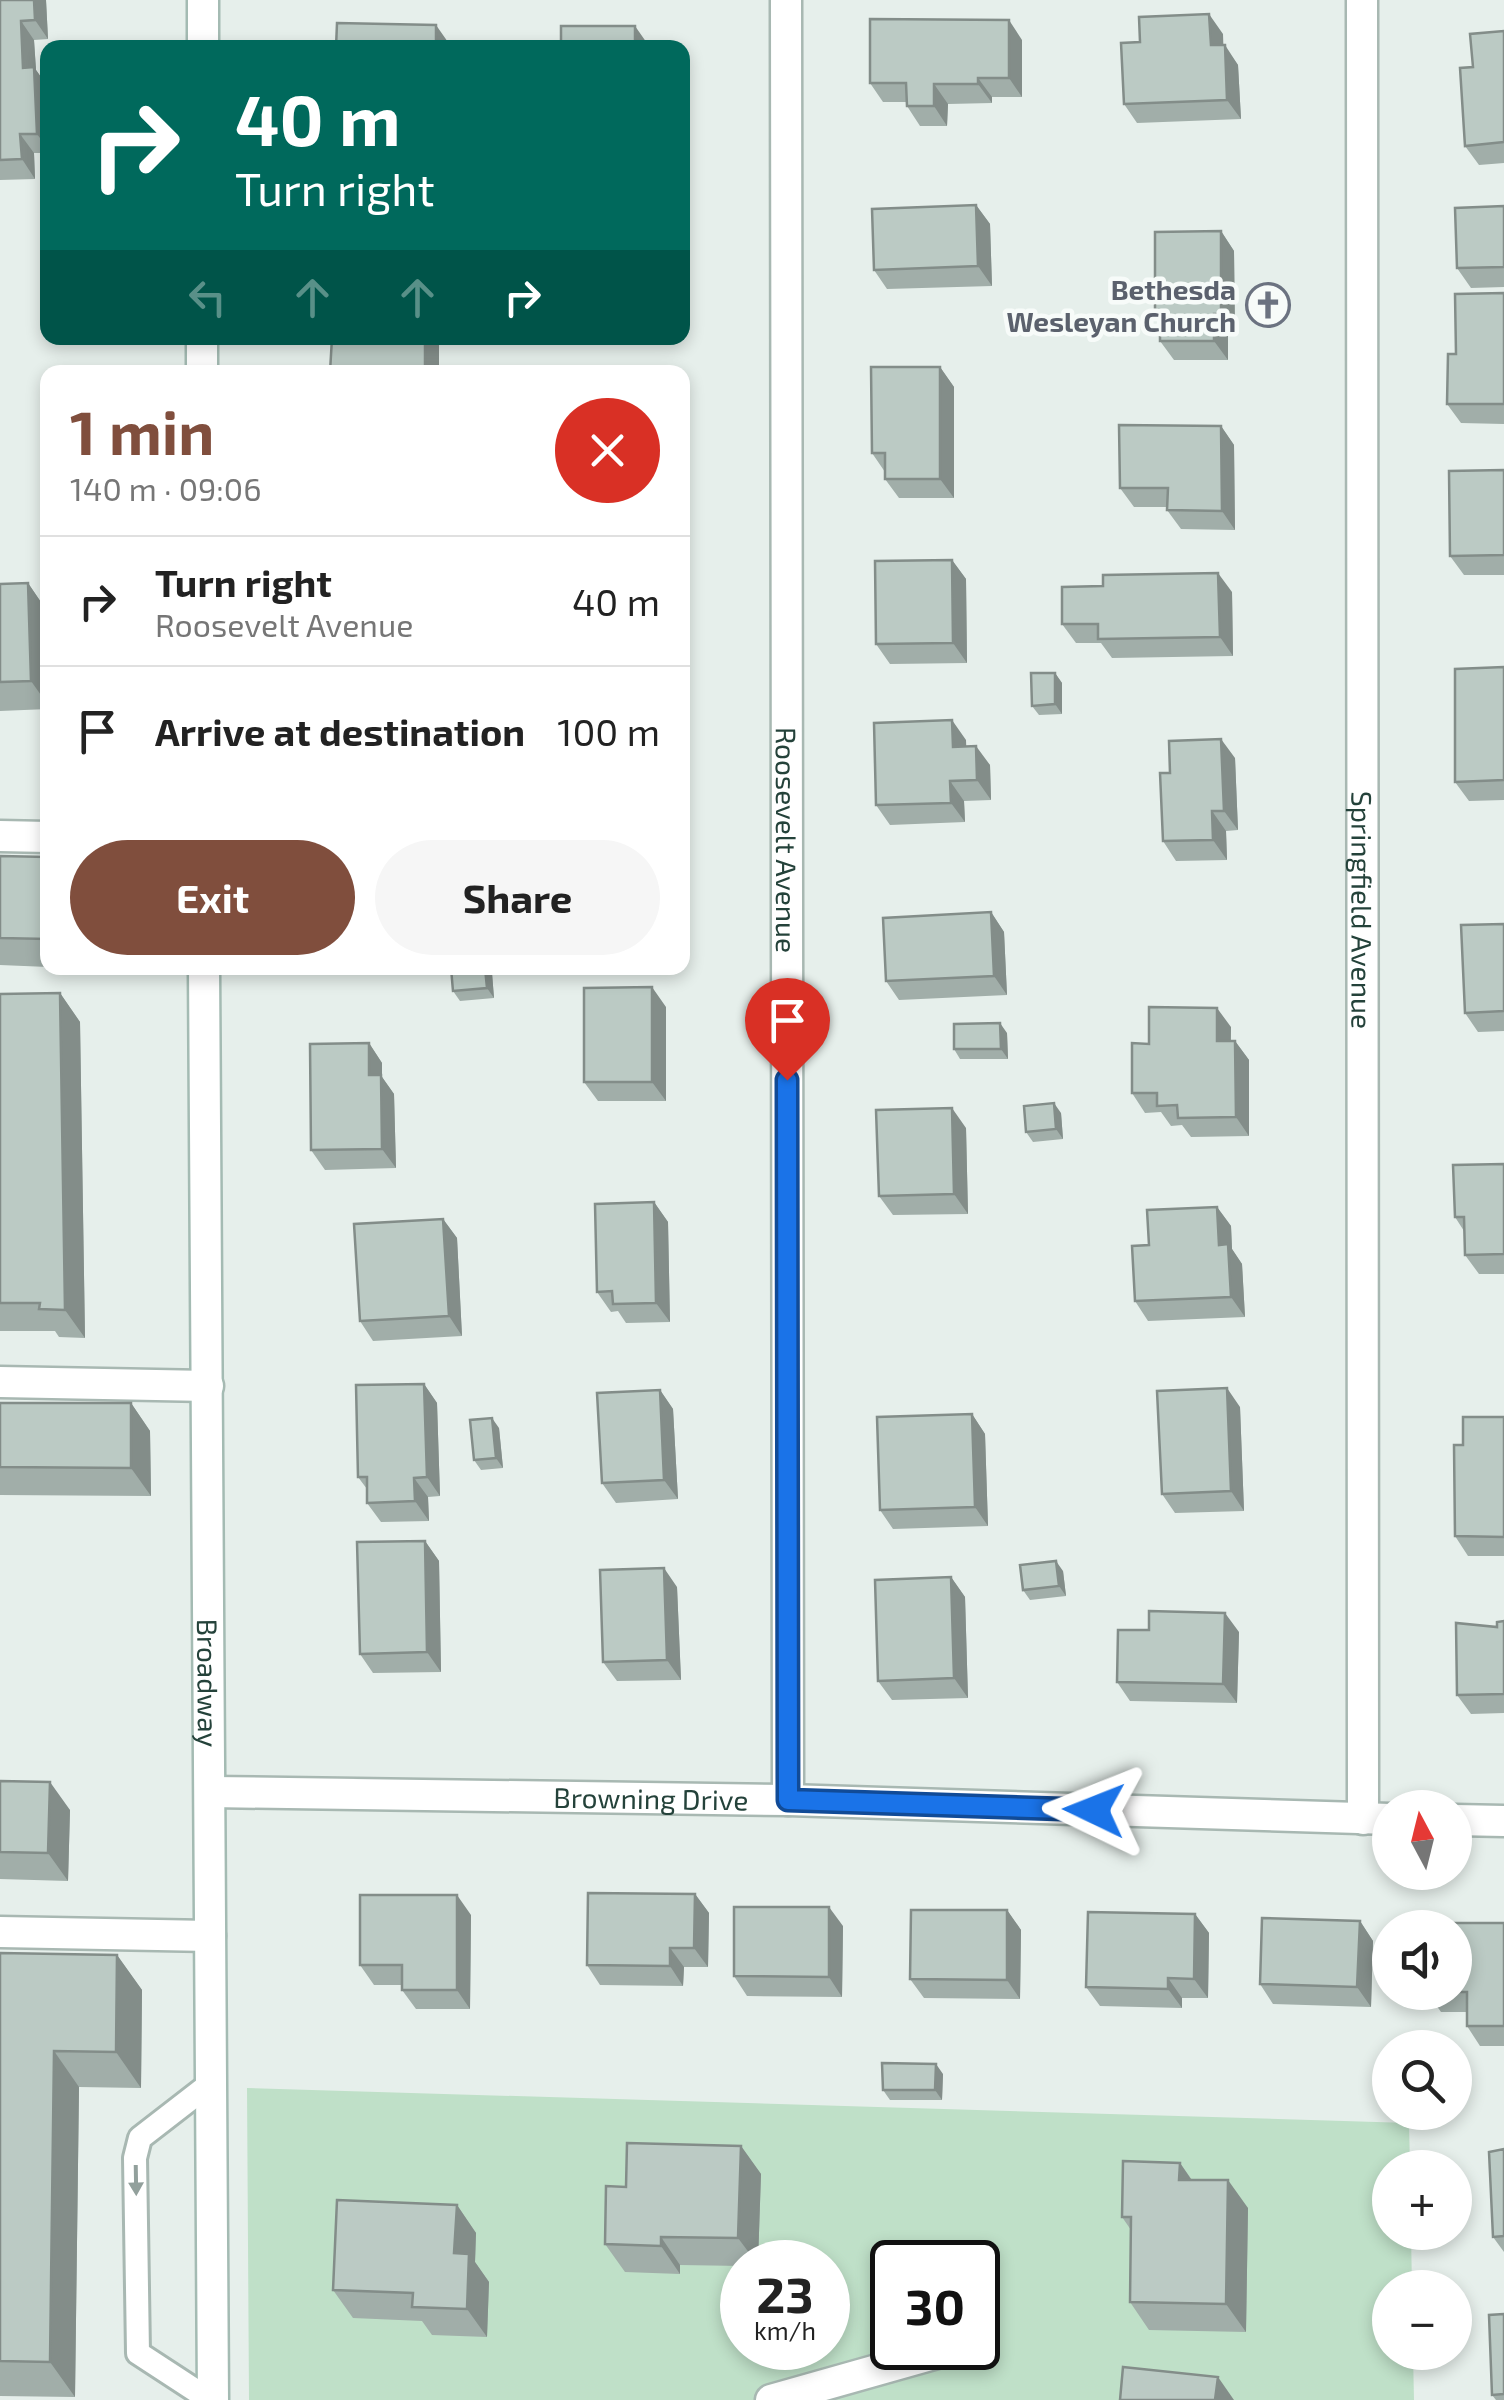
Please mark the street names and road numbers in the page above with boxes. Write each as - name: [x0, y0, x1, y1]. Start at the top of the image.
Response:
- street label: Roosevelt Avenue: [770, 727, 804, 953]
- street label: Springfield Avenue: [1345, 791, 1380, 1029]
- street label: Broadway: [191, 1618, 226, 1748]
- street label: Browning Drive: [553, 1780, 749, 1816]

